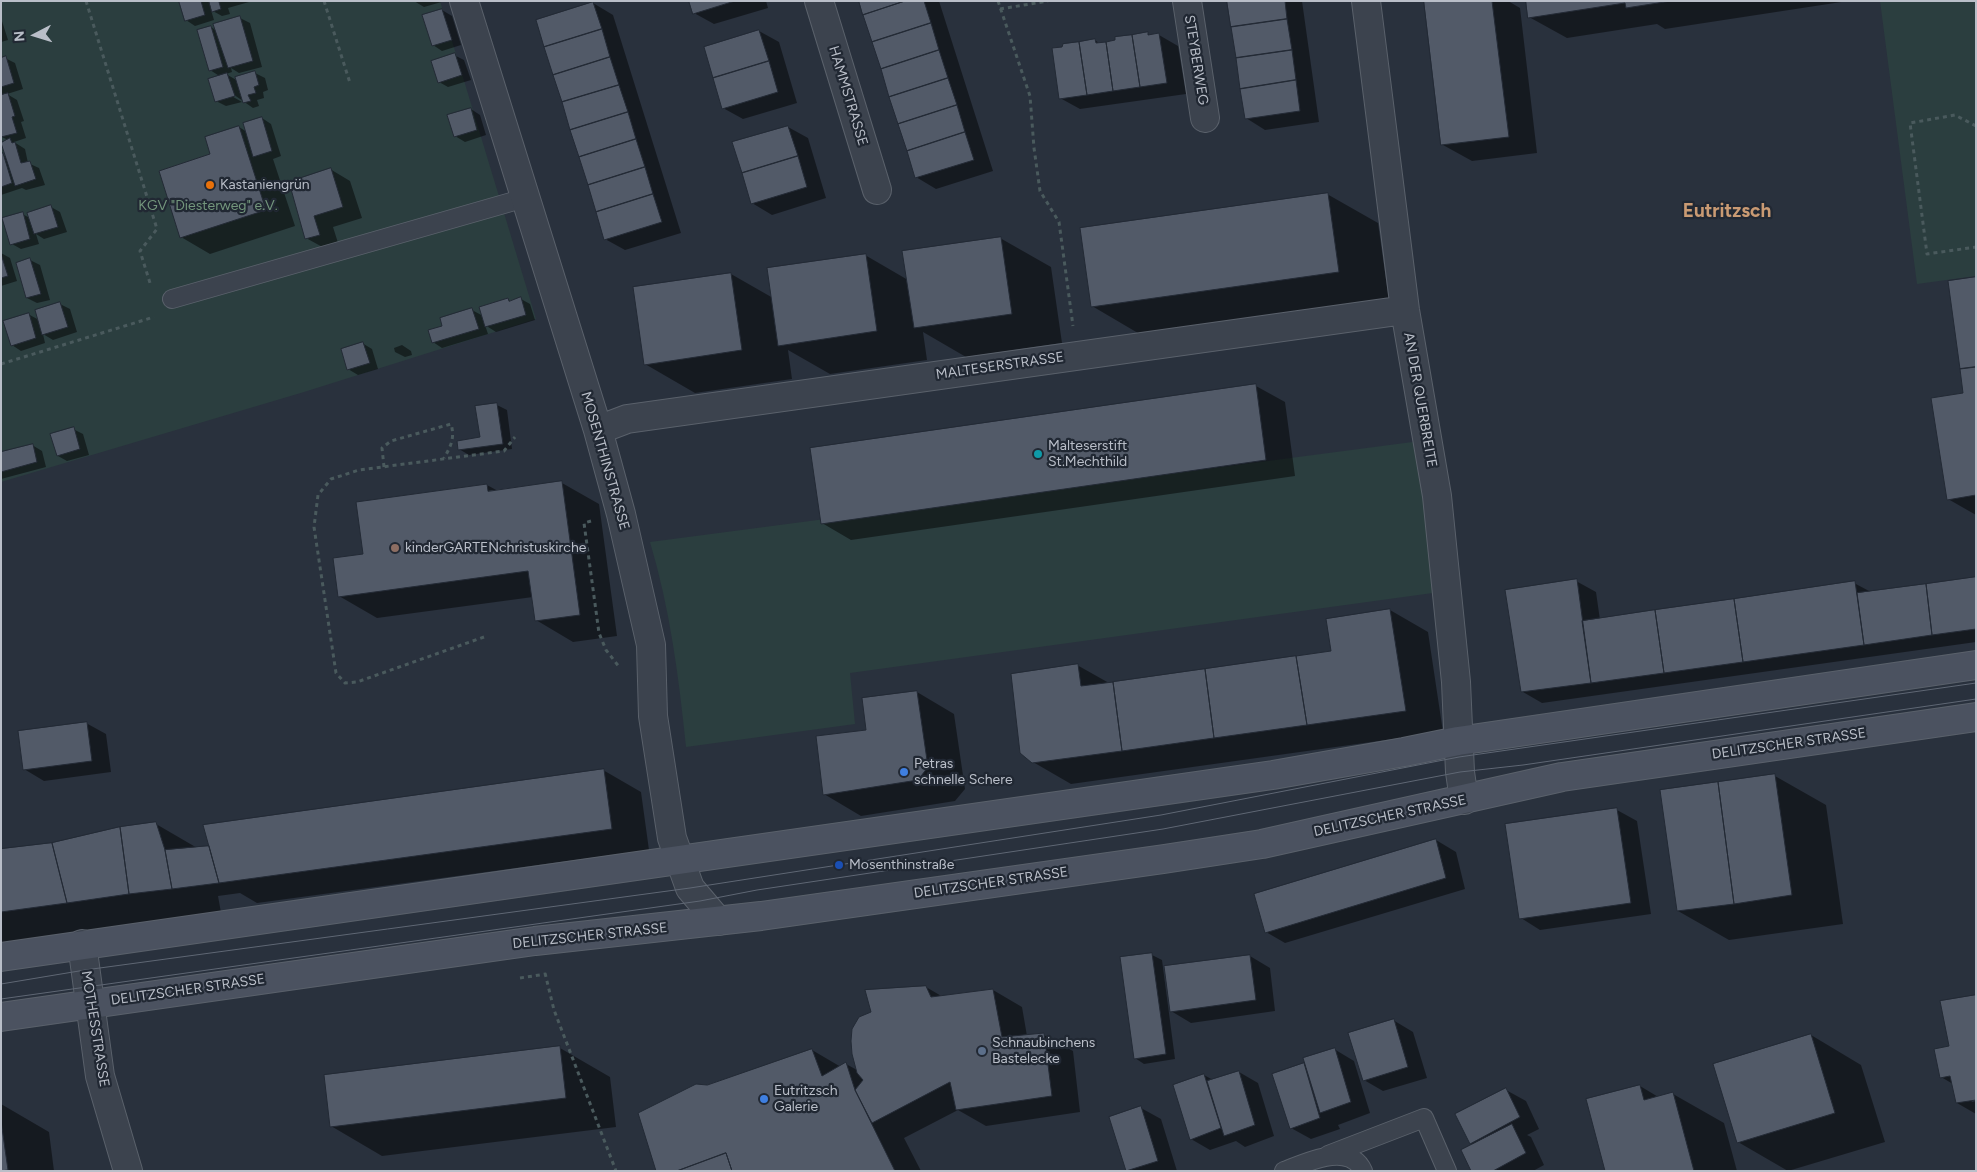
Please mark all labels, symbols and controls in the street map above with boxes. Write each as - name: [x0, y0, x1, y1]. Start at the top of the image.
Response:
- north arrow: [10, 10, 60, 60]
- street label: STEYBERWEG: [1181, 14, 1211, 106]
- text: N: [11, 30, 28, 42]
- street label: HAMMSTRASSE: [825, 44, 871, 148]
- place label: Kastaniengrün: [220, 177, 310, 193]
- marker: Kastaniengrün: [204, 179, 216, 191]
- park label: KGV "Diesterweg" e.V.: [138, 198, 278, 214]
- district label: Eutritzsch: [1683, 200, 1771, 222]
- street label: AN DER QUERBREITE: [1400, 331, 1440, 469]
- street label: MALTESERSTRASSE: [935, 349, 1065, 383]
- street label: MOSENTHINSTRASSE: [577, 390, 633, 532]
- place label: Malteserstift St.Mechthild: [1048, 438, 1127, 471]
- marker: Malteserstift St.Mechthild: [1032, 448, 1044, 460]
- place label: kinderGARTENchristuskirche: [405, 540, 586, 556]
- marker: kinderGARTENchristuskirche: [389, 542, 401, 554]
- street label: DELITZSCHER STRASSE: [1711, 725, 1867, 763]
- place label: Petras schnelle Schere: [914, 756, 1013, 789]
- marker: Petras schnelle Schere: [898, 766, 910, 778]
- street label: DELITZSCHER STRASSE: [1312, 792, 1468, 840]
- place label: Mosenthinstraße: [849, 857, 954, 873]
- marker: Mosenthinstraße: [833, 859, 845, 871]
- street label: DELITZSCHER STRASSE: [913, 864, 1069, 902]
- street label: DELITZSCHER STRASSE: [512, 920, 668, 952]
- street label: MOTHESSTRASSE: [77, 970, 113, 1088]
- street label: DELITZSCHER STRASSE: [110, 971, 266, 1009]
- place label: Schnaubinchens Bastelecke: [992, 1035, 1095, 1068]
- marker: Schnaubinchens Bastelecke: [976, 1045, 988, 1057]
- place label: Eutritzsch Galerie: [774, 1083, 837, 1116]
- marker: Eutritzsch Galerie: [758, 1093, 770, 1105]

